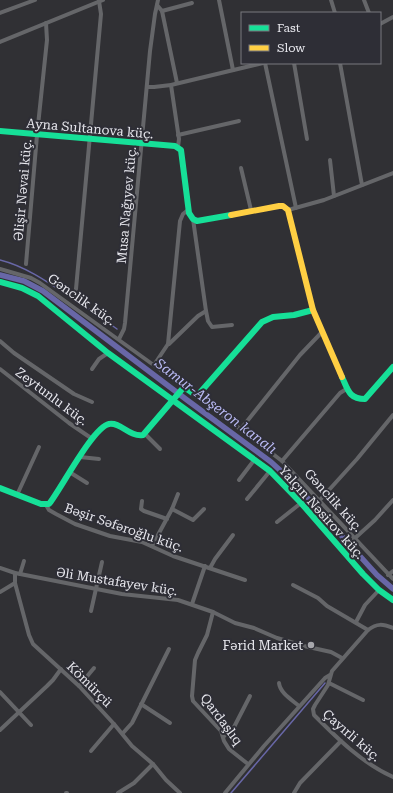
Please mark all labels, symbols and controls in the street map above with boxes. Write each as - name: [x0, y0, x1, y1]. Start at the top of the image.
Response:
- legend: [241, 12, 381, 64]
- text: Fast: [277, 21, 301, 35]
- text: Slow: [277, 41, 305, 55]
- street label: Ayna Sultanova küç.: [26, 115, 154, 142]
- street label: Əlişir Nəvai küç.: [11, 138, 34, 242]
- street label: Musa Nağıyev küç.: [114, 146, 139, 264]
- street label: Gənclik küç.: [45, 271, 118, 328]
- water label: Samur-Abşeron kanalı: [151, 354, 280, 457]
- street label: Zeytunlu küç.: [13, 364, 91, 428]
- street label: Yalçın Nəsirov küç.: [276, 463, 367, 562]
- street label: Gənclik küç.: [302, 466, 366, 535]
- street label: Bəşir Səfəroğlu küç.: [62, 500, 185, 555]
- street label: Əli Mustafayev küç.: [55, 564, 179, 599]
- place label: Fərid Market: [222, 638, 303, 653]
- marker: Fərid Market: [306, 640, 316, 650]
- street label: Kömürçü: [64, 659, 115, 710]
- street label: Qardaşlıq: [197, 691, 246, 749]
- street label: Çayırli küç.: [320, 706, 384, 764]

